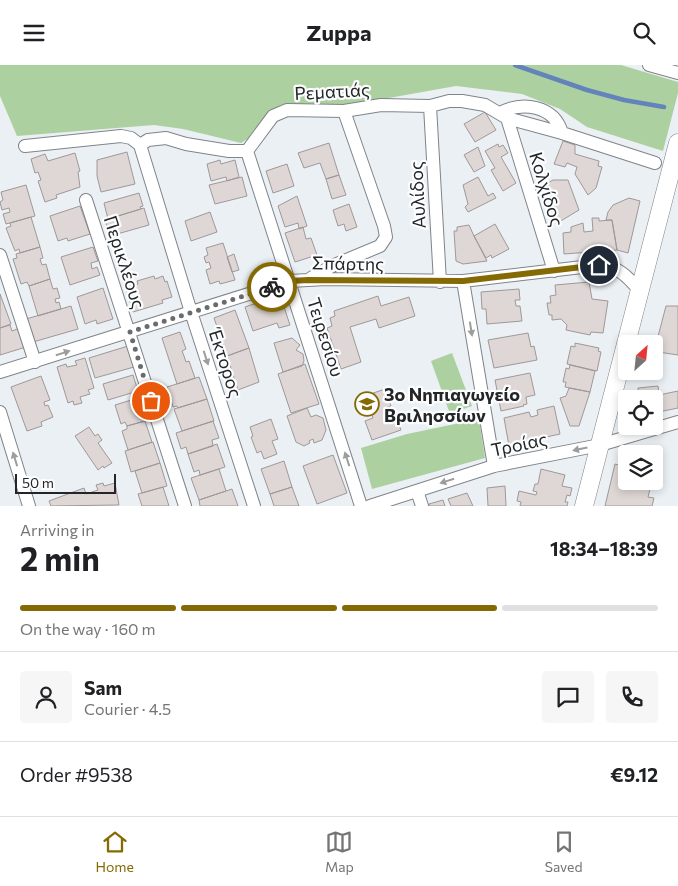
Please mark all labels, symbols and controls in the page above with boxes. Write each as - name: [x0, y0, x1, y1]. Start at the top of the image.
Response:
- icon: menu: [20, 19, 48, 47]
- text: Zuppa: [306, 19, 372, 46]
- icon: search: [630, 19, 658, 47]
- street label: Ρεματιάς: [294, 78, 370, 104]
- street label: Κολχίδος: [525, 149, 569, 229]
- street label: Αυλίδος: [404, 161, 430, 229]
- street label: Περικλέους: [100, 213, 150, 311]
- pin: [578, 244, 620, 286]
- street label: Σπάρτης: [312, 251, 384, 275]
- icon: home: [585, 251, 613, 279]
- courier: [247, 262, 297, 312]
- icon: bike: [258, 273, 286, 301]
- street label: Τειρεσίου: [303, 295, 349, 379]
- one-way arrow: [468, 322, 476, 338]
- street label: Έκτορος: [204, 324, 247, 400]
- north arrow: [618, 335, 662, 380]
- map controls: [618, 335, 663, 490]
- one-way arrow: [56, 349, 71, 356]
- one-way arrow: [202, 351, 210, 366]
- pin: [130, 380, 172, 422]
- place label: 3ο Νηπιαγωγείο Βριλησσίων: [384, 383, 520, 426]
- icon: bag: [137, 387, 165, 415]
- button: locate: [618, 390, 663, 435]
- school or university icon: 3ο Νηπιαγωγείο Βριλησσίων: [354, 391, 380, 417]
- street label: Τροίας: [489, 427, 549, 461]
- one-way arrow: [572, 445, 588, 453]
- button: layers: [618, 445, 663, 490]
- one-way arrow: [10, 452, 18, 467]
- one-way arrow: [343, 452, 350, 467]
- scale bar: [15, 471, 116, 494]
- text: 50 m: [22, 474, 54, 491]
- one-way arrow: [440, 478, 455, 486]
- text: Arriving in: [20, 520, 94, 539]
- text: 18:34–18:39: [550, 537, 658, 560]
- text: 2 min: [20, 538, 100, 578]
- text: On the way · 160 m: [20, 619, 156, 638]
- button: person: [20, 671, 72, 723]
- button: chat: [542, 671, 594, 723]
- button: phone: [606, 671, 658, 723]
- text: Sam: [84, 676, 122, 699]
- text: Courier · 4.5: [84, 699, 171, 718]
- text: Order #9538: [20, 763, 133, 786]
- text: €9.12: [610, 763, 658, 786]
- tab: Home: [95, 828, 134, 875]
- tab: Map: [325, 828, 354, 875]
- tab: Saved: [545, 828, 583, 875]

